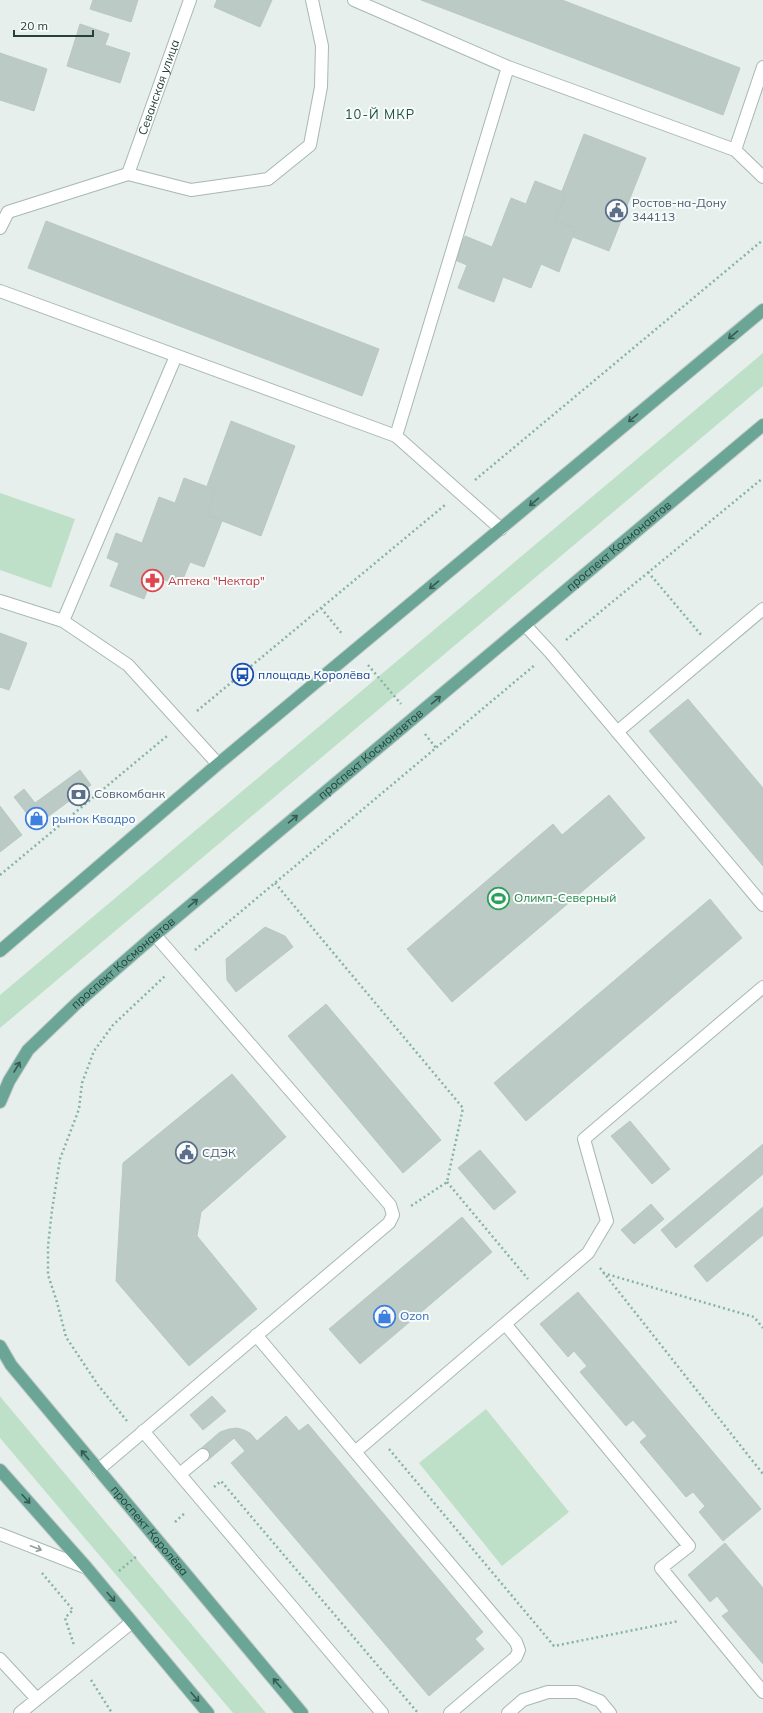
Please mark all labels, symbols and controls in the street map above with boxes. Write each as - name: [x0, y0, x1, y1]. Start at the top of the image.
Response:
- scale bar: [14, 12, 93, 38]
- text: 20 m: [20, 18, 48, 33]
- street label: Севанская улица: [134, 37, 182, 137]
- district label: 10-Й МКР: [345, 106, 415, 122]
- place label: Ростов-на-Дону 344113: [632, 195, 727, 224]
- public building icon: Ростов-на-Дону 344113: [604, 197, 630, 223]
- one-way arrow: [728, 330, 738, 339]
- one-way arrow: [628, 414, 639, 423]
- one-way arrow: [528, 497, 539, 506]
- street label: проспект Космонавтов: [563, 497, 674, 594]
- pharmacy icon: Аптека "Нектар": [140, 568, 166, 594]
- place label: Аптека "Нектар": [168, 573, 265, 588]
- one-way arrow: [429, 581, 439, 590]
- bus stop icon: площадь Королёва: [229, 662, 255, 688]
- place label: площадь Королёва: [258, 667, 370, 682]
- one-way arrow: [430, 696, 440, 705]
- street label: проспект Космонавтов: [315, 705, 426, 802]
- bank icon: Совкомбанк: [66, 781, 92, 807]
- place label: Совкомбанк: [94, 786, 166, 801]
- shop icon: рынок Квадро: [24, 806, 50, 832]
- place label: рынок Квадро: [52, 811, 136, 826]
- one-way arrow: [288, 815, 298, 824]
- sports icon: Олимп-Северный: [486, 885, 512, 911]
- place label: Олимп-Северный: [514, 890, 616, 905]
- one-way arrow: [188, 898, 199, 907]
- street label: проспект Космонавтов: [67, 913, 178, 1012]
- one-way arrow: [14, 1061, 22, 1073]
- public building icon: СДЭК: [174, 1140, 200, 1166]
- place label: СДЭК: [202, 1145, 236, 1160]
- shop icon: Ozon: [371, 1303, 397, 1329]
- place label: Ozon: [400, 1308, 429, 1323]
- one-way arrow: [81, 1449, 90, 1460]
- street label: проспект Королёва: [108, 1482, 192, 1579]
- one-way arrow: [21, 1494, 30, 1504]
- one-way arrow: [30, 1545, 42, 1553]
- one-way arrow: [107, 1592, 116, 1603]
- one-way arrow: [272, 1678, 281, 1688]
- one-way arrow: [190, 1692, 199, 1703]

